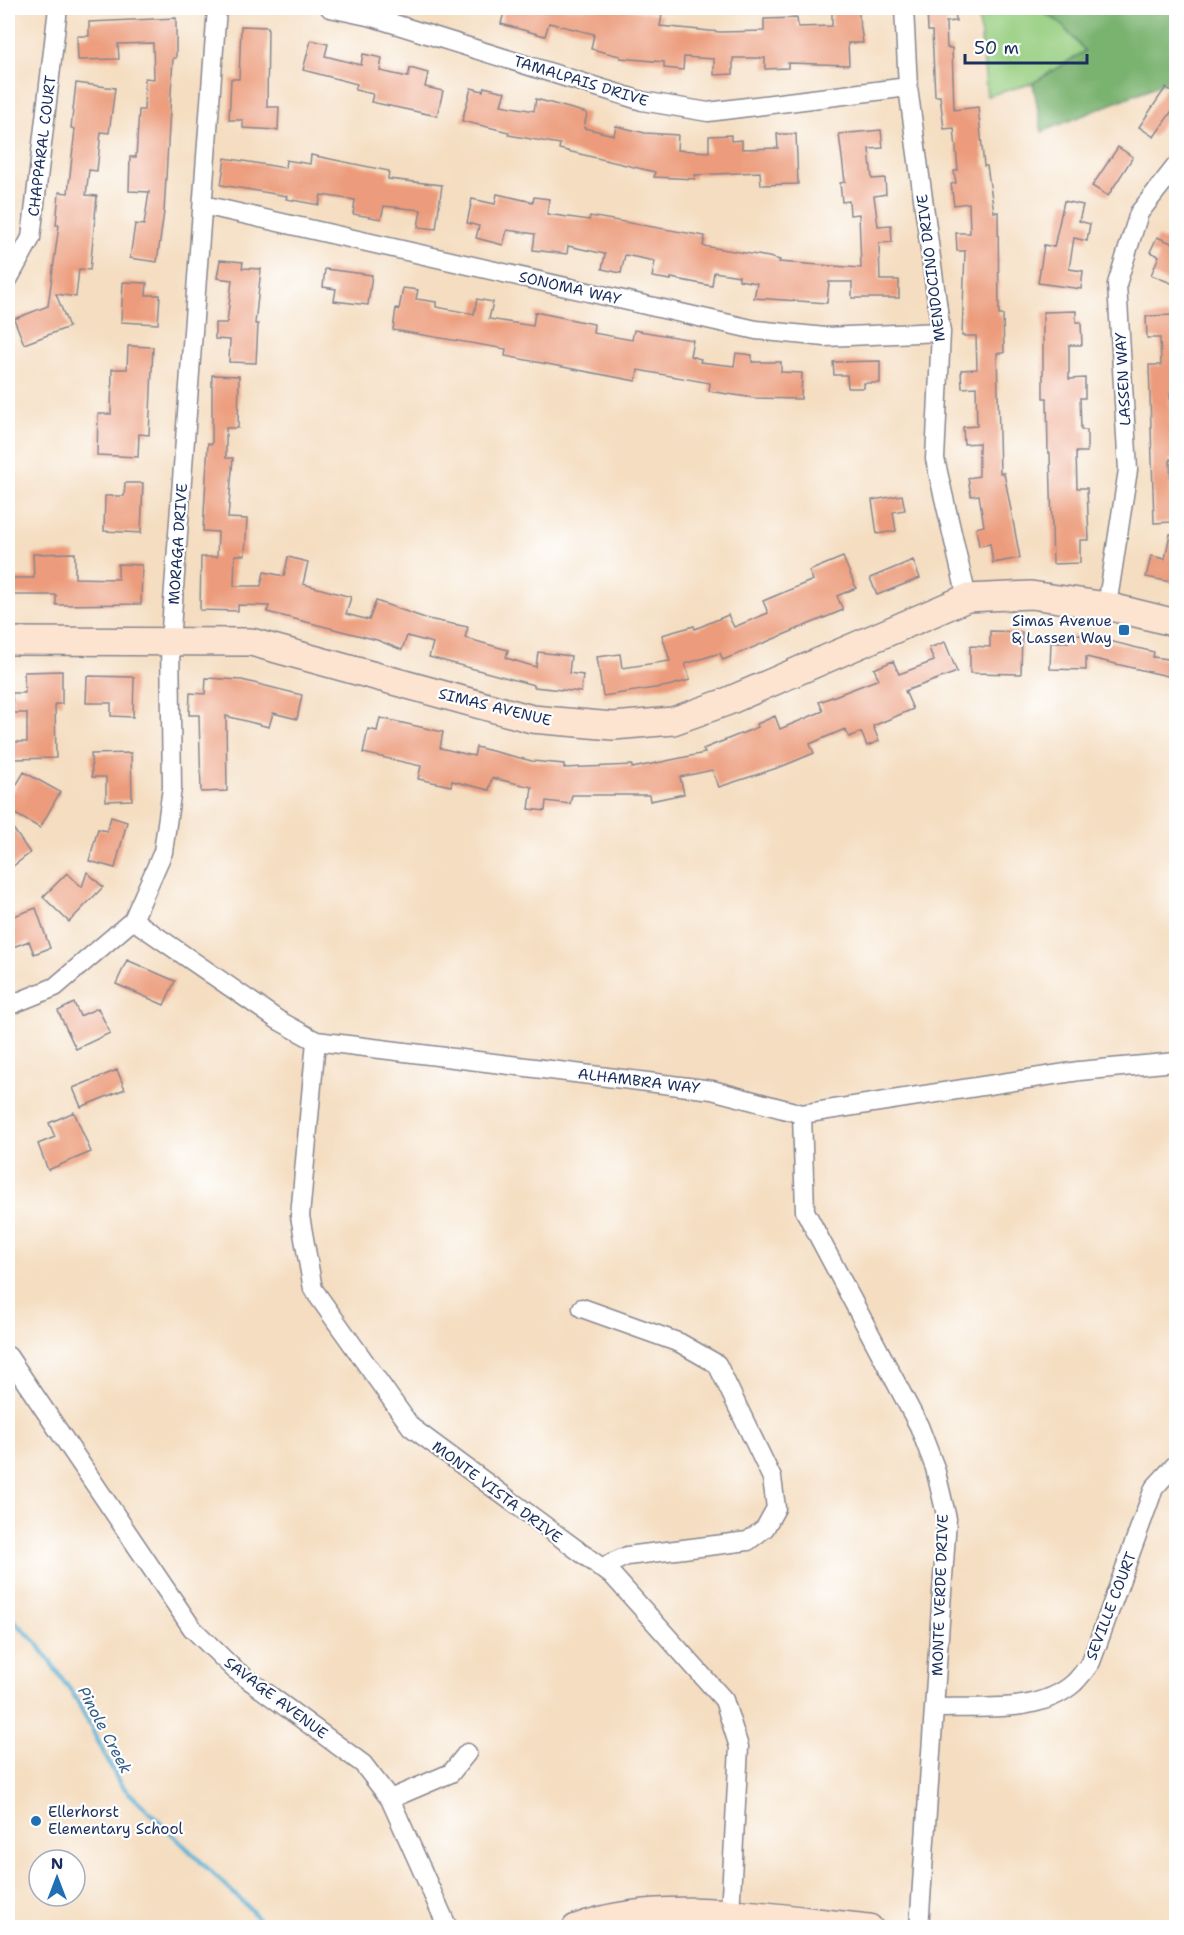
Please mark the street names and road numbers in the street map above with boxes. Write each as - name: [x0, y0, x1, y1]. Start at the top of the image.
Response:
- street label: TAMALPAIS DRIVE: [511, 51, 651, 111]
- street label: CHAPPARAL COURT: [23, 74, 61, 218]
- street label: MENDOCINO DRIVE: [912, 193, 950, 343]
- street label: SONOMA WAY: [517, 267, 623, 309]
- street label: LASSEN WAY: [1111, 332, 1135, 426]
- street label: MORAGA DRIVE: [164, 483, 192, 605]
- street label: SIMAS AVENUE: [437, 683, 553, 731]
- street label: ALHAMBRA WAY: [577, 1064, 701, 1098]
- street label: MONTE VISTA DRIVE: [428, 1436, 566, 1548]
- street label: MONTE VERDE DRIVE: [927, 1514, 953, 1676]
- street label: SEVILLE COURT: [1081, 1549, 1141, 1663]
- street label: SAVAGE AVENUE: [220, 1652, 332, 1744]

